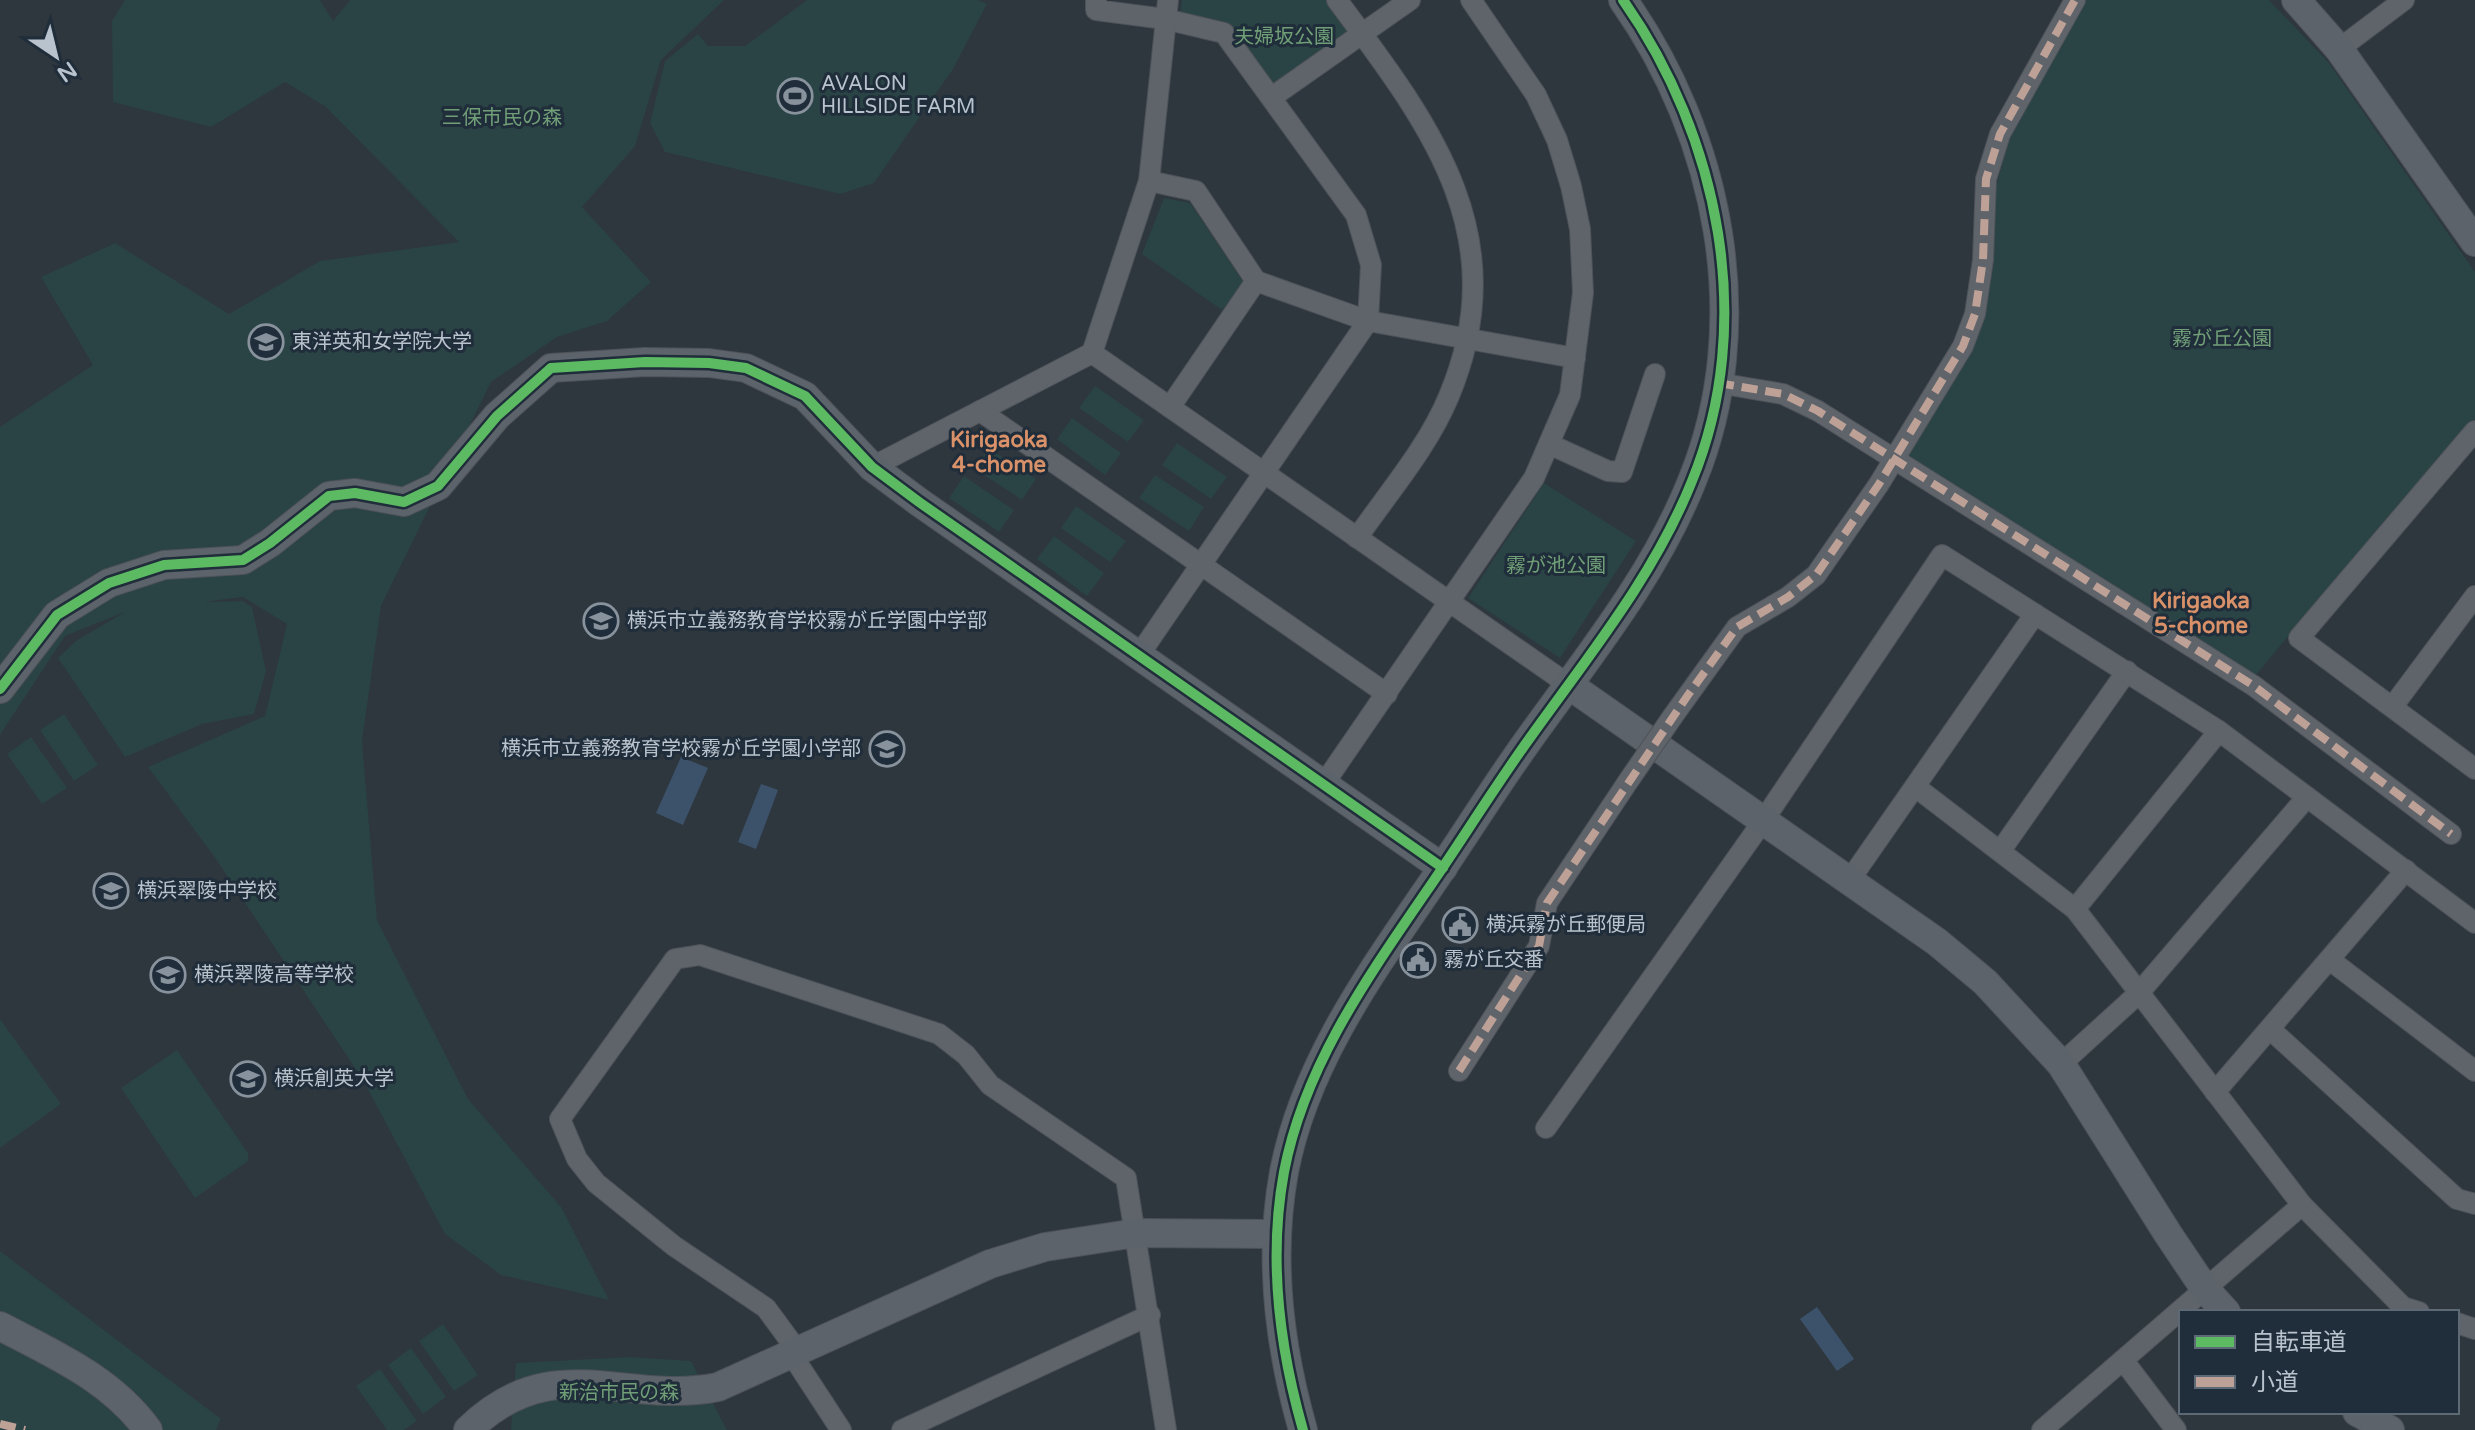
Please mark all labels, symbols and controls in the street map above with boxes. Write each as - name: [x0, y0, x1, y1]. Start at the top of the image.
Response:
- north arrow: [16, 16, 96, 96]
- park label: 夫婦坂公園: [1234, 25, 1334, 49]
- text: N: [52, 56, 82, 87]
- place label: AVALON HILLSIDE FARM: [821, 72, 975, 119]
- sports icon: AVALON HILLSIDE FARM: [776, 77, 814, 115]
- park label: 三保市民の森: [442, 106, 562, 130]
- school or university icon: 東洋英和女学院大学: [247, 323, 285, 361]
- park label: 霧が丘公園: [2172, 327, 2272, 351]
- place label: 東洋英和女学院大学: [292, 330, 472, 354]
- district label: Kirigaoka 4-chome: [950, 427, 1048, 478]
- park label: 霧が池公園: [1506, 554, 1606, 578]
- district label: Kirigaoka 5-chome: [2152, 588, 2250, 639]
- school or university icon: 横浜市立義務教育学校霧が丘学園中学部: [582, 602, 620, 640]
- place label: 横浜市立義務教育学校霧が丘学園中学部: [627, 609, 987, 633]
- school or university icon: 横浜市立義務教育学校霧が丘学園小学部: [868, 730, 906, 768]
- place label: 横浜市立義務教育学校霧が丘学園小学部: [501, 737, 861, 761]
- school or university icon: 横浜翠陵中学校: [92, 872, 130, 910]
- place label: 横浜翠陵中学校: [137, 879, 277, 903]
- public building icon: 横浜霧が丘郵便局: [1441, 906, 1479, 944]
- place label: 横浜霧が丘郵便局: [1486, 913, 1646, 937]
- public building icon: 霧が丘交番: [1399, 941, 1437, 979]
- place label: 霧が丘交番: [1444, 948, 1544, 972]
- school or university icon: 横浜翠陵高等学校: [149, 956, 187, 994]
- place label: 横浜翠陵高等学校: [194, 963, 354, 987]
- school or university icon: 横浜創英大学: [229, 1060, 267, 1098]
- place label: 横浜創英大学: [274, 1067, 394, 1091]
- legend: [2179, 1310, 2459, 1414]
- text: 自転車道: [2251, 1328, 2347, 1357]
- text: 小道: [2251, 1368, 2299, 1397]
- park label: 新治市民の森: [559, 1381, 679, 1405]

